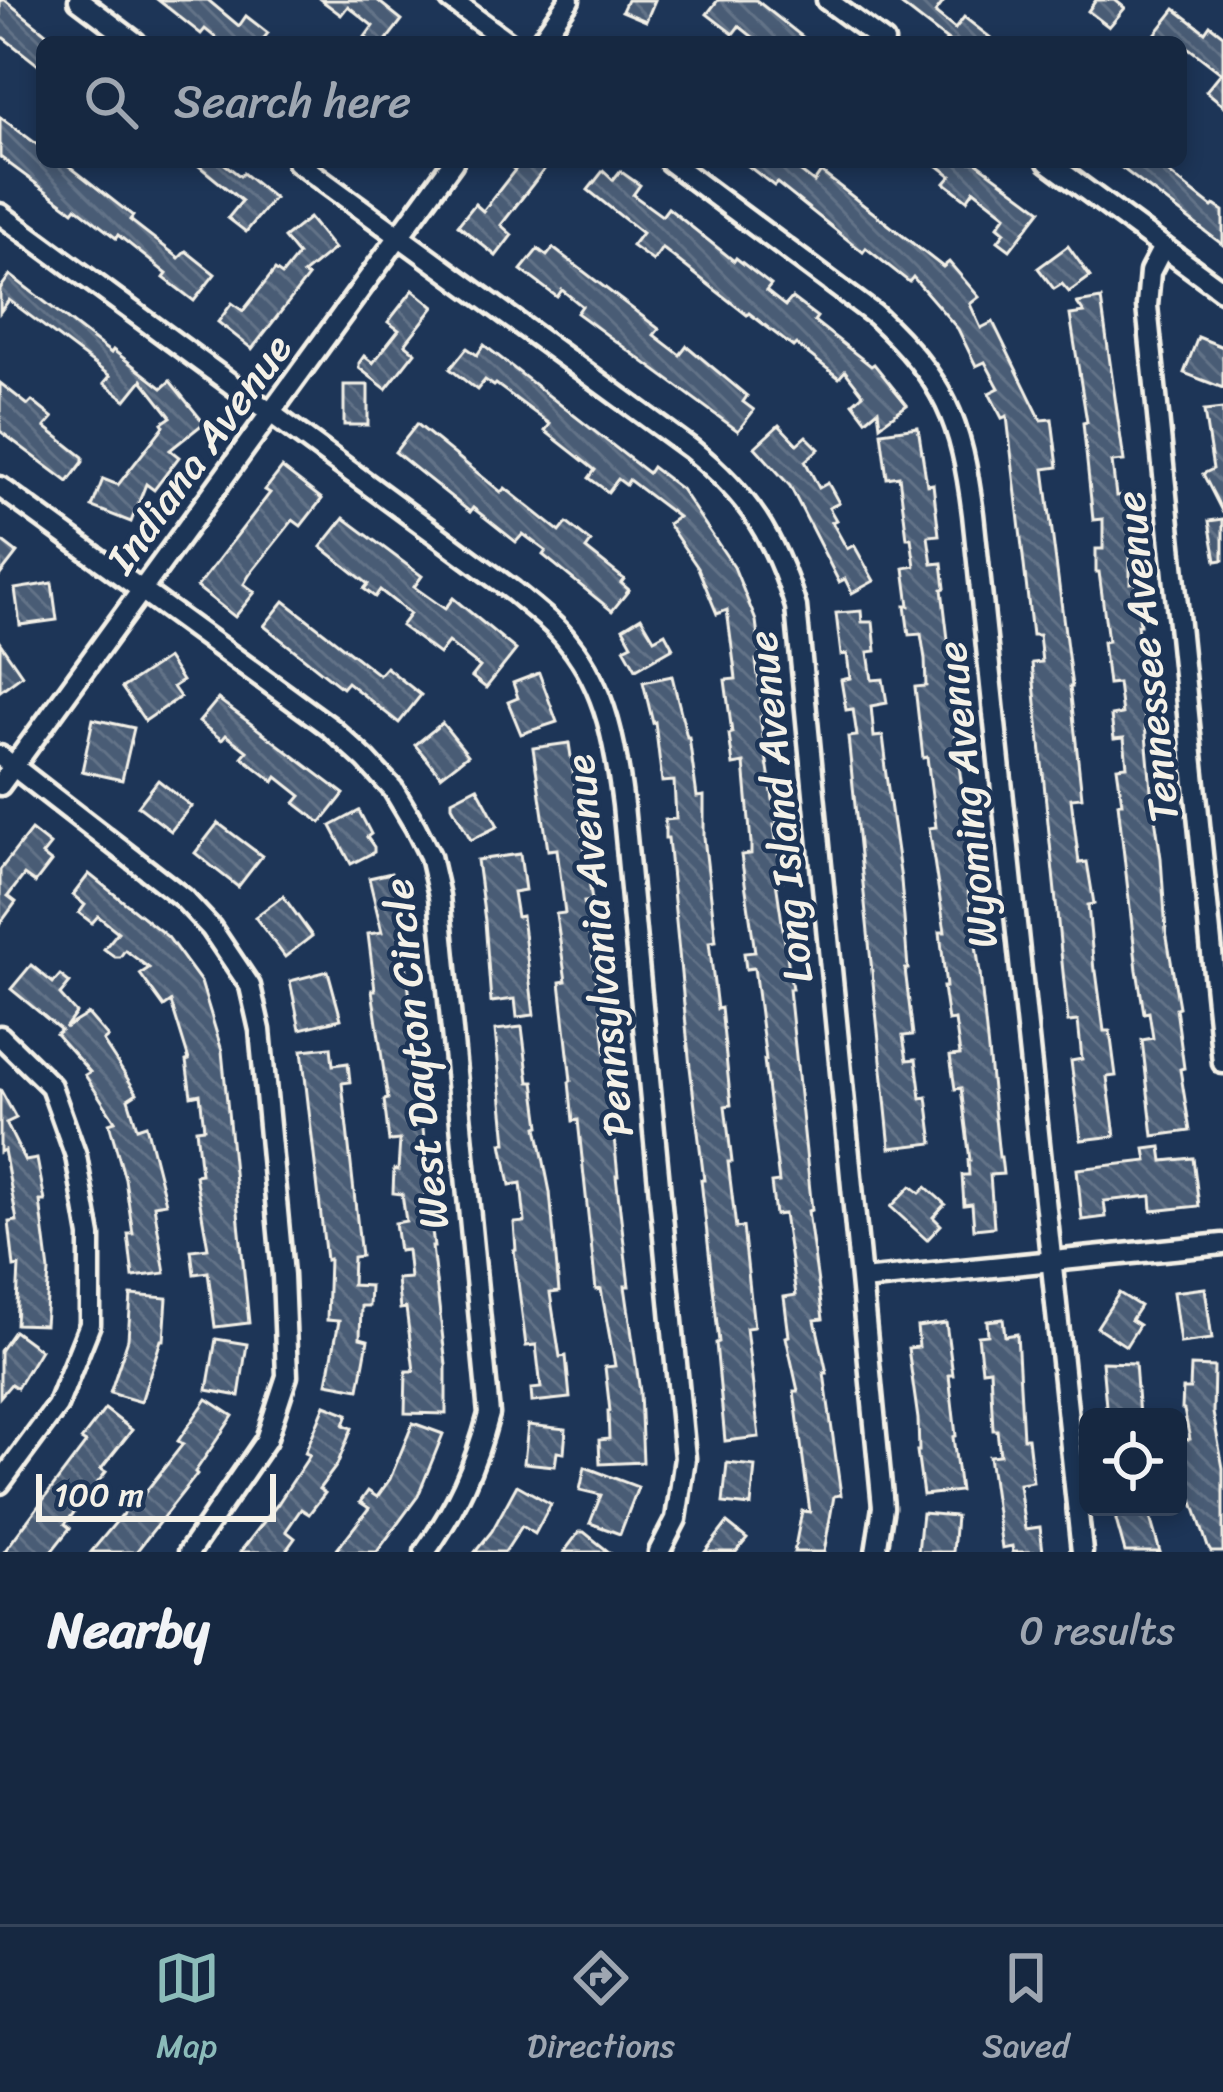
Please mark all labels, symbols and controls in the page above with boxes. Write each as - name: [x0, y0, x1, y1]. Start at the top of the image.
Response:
- search box: [36, 36, 1187, 168]
- text: Search here: [174, 62, 411, 142]
- icon: search: [78, 69, 144, 135]
- street label: Indiana Avenue: [85, 317, 312, 591]
- street label: Tennessee Avenue: [1093, 487, 1201, 826]
- street label: Long Island Avenue: [725, 627, 835, 987]
- street label: Wyoming Avenue: [914, 638, 1020, 952]
- street label: Pennsylvania Avenue: [542, 751, 656, 1141]
- street label: West Dayton Circle: [361, 875, 471, 1233]
- map controls: [1079, 1408, 1187, 1516]
- button: locate: [1079, 1408, 1187, 1516]
- text: 100 m: [54, 1466, 144, 1524]
- scale bar: [36, 1468, 276, 1521]
- text: Nearby: [48, 1585, 209, 1675]
- text: 0 results: [1019, 1596, 1175, 1665]
- tab: Map: [154, 1945, 220, 2075]
- tab: Directions: [527, 1945, 675, 2075]
- tab: Saved: [982, 1945, 1069, 2075]

